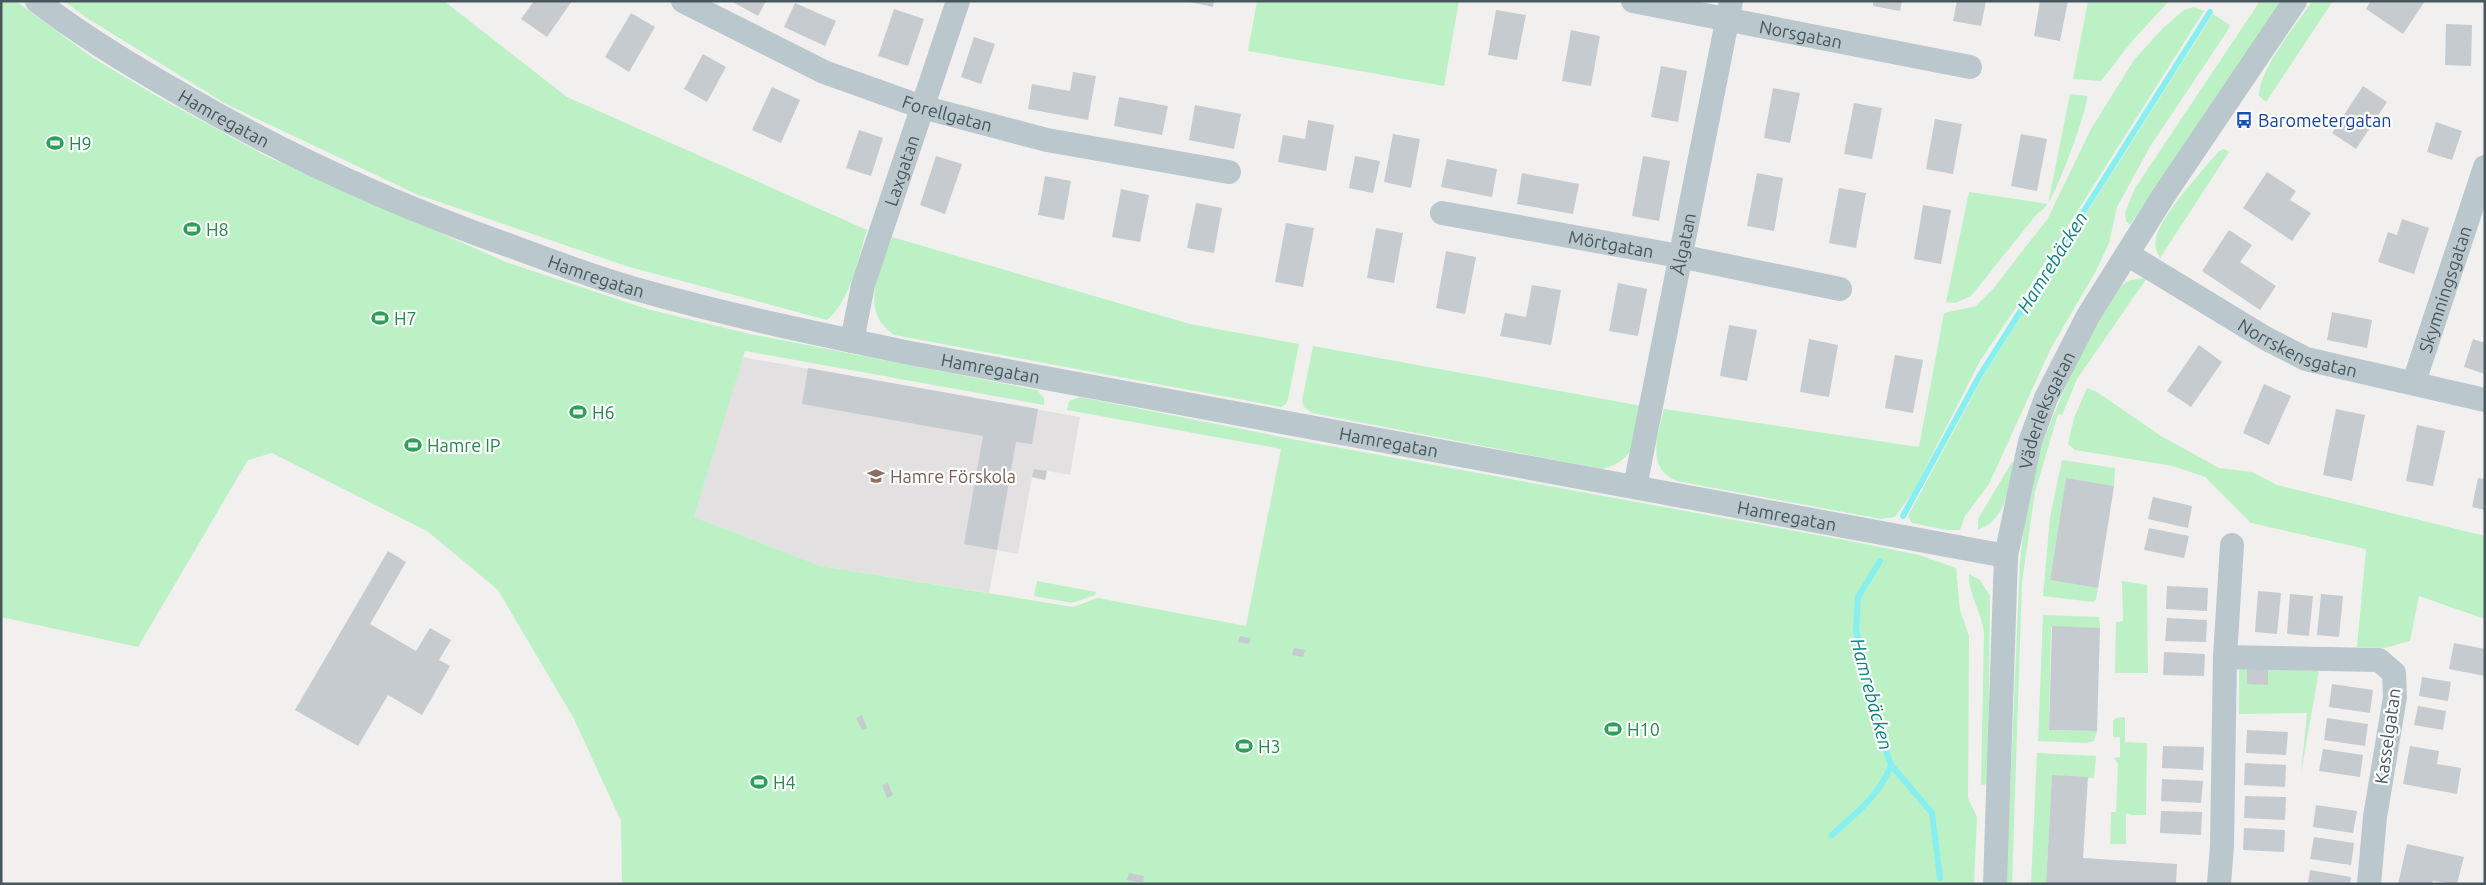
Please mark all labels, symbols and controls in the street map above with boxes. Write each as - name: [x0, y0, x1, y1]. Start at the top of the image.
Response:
- street label: Norsgatan: [1758, 16, 1844, 52]
- street label: Hamregatan: [175, 85, 273, 151]
- street label: Forellgatan: [900, 91, 994, 135]
- bus stop icon: Barometergatan: [2234, 110, 2254, 130]
- place label: Barometergatan: [2258, 110, 2391, 130]
- street label: Laxgatan: [880, 132, 923, 208]
- sports icon: H9: [45, 133, 65, 153]
- place label: H9: [69, 133, 92, 153]
- water label: Hamrebäcken: [2012, 207, 2092, 317]
- street label: Ålgatan: [1667, 211, 1699, 276]
- sports icon: H8: [182, 219, 202, 239]
- place label: H8: [206, 219, 229, 239]
- street label: Skymningsgatan: [2415, 223, 2475, 355]
- street label: Mörtgatan: [1567, 226, 1655, 261]
- street label: Hamregatan: [545, 251, 647, 301]
- sports icon: H7: [370, 308, 390, 328]
- place label: H7: [394, 308, 417, 328]
- street label: Norrskensgatan: [2235, 314, 2359, 380]
- street label: Väderleksgatan: [2015, 348, 2078, 471]
- street label: Hamregatan: [939, 349, 1042, 387]
- sports icon: H6: [568, 402, 588, 422]
- place label: H6: [592, 402, 615, 422]
- street label: Hamregatan: [1338, 423, 1440, 461]
- sports icon: Hamre IP: [403, 435, 423, 455]
- place label: Hamre IP: [427, 435, 501, 455]
- school or university icon: Hamre Förskola: [866, 466, 886, 486]
- place label: Hamre Förskola: [890, 466, 1016, 486]
- street label: Hamregatan: [1736, 496, 1838, 534]
- water label: Hamrebäcken: [1847, 636, 1897, 752]
- street label: Kasselgatan: [2370, 687, 2404, 785]
- sports icon: H10: [1603, 719, 1623, 739]
- place label: H10: [1627, 719, 1660, 739]
- sports icon: H3: [1234, 736, 1254, 756]
- place label: H3: [1258, 736, 1281, 756]
- sports icon: H4: [749, 772, 769, 792]
- place label: H4: [773, 772, 796, 792]

